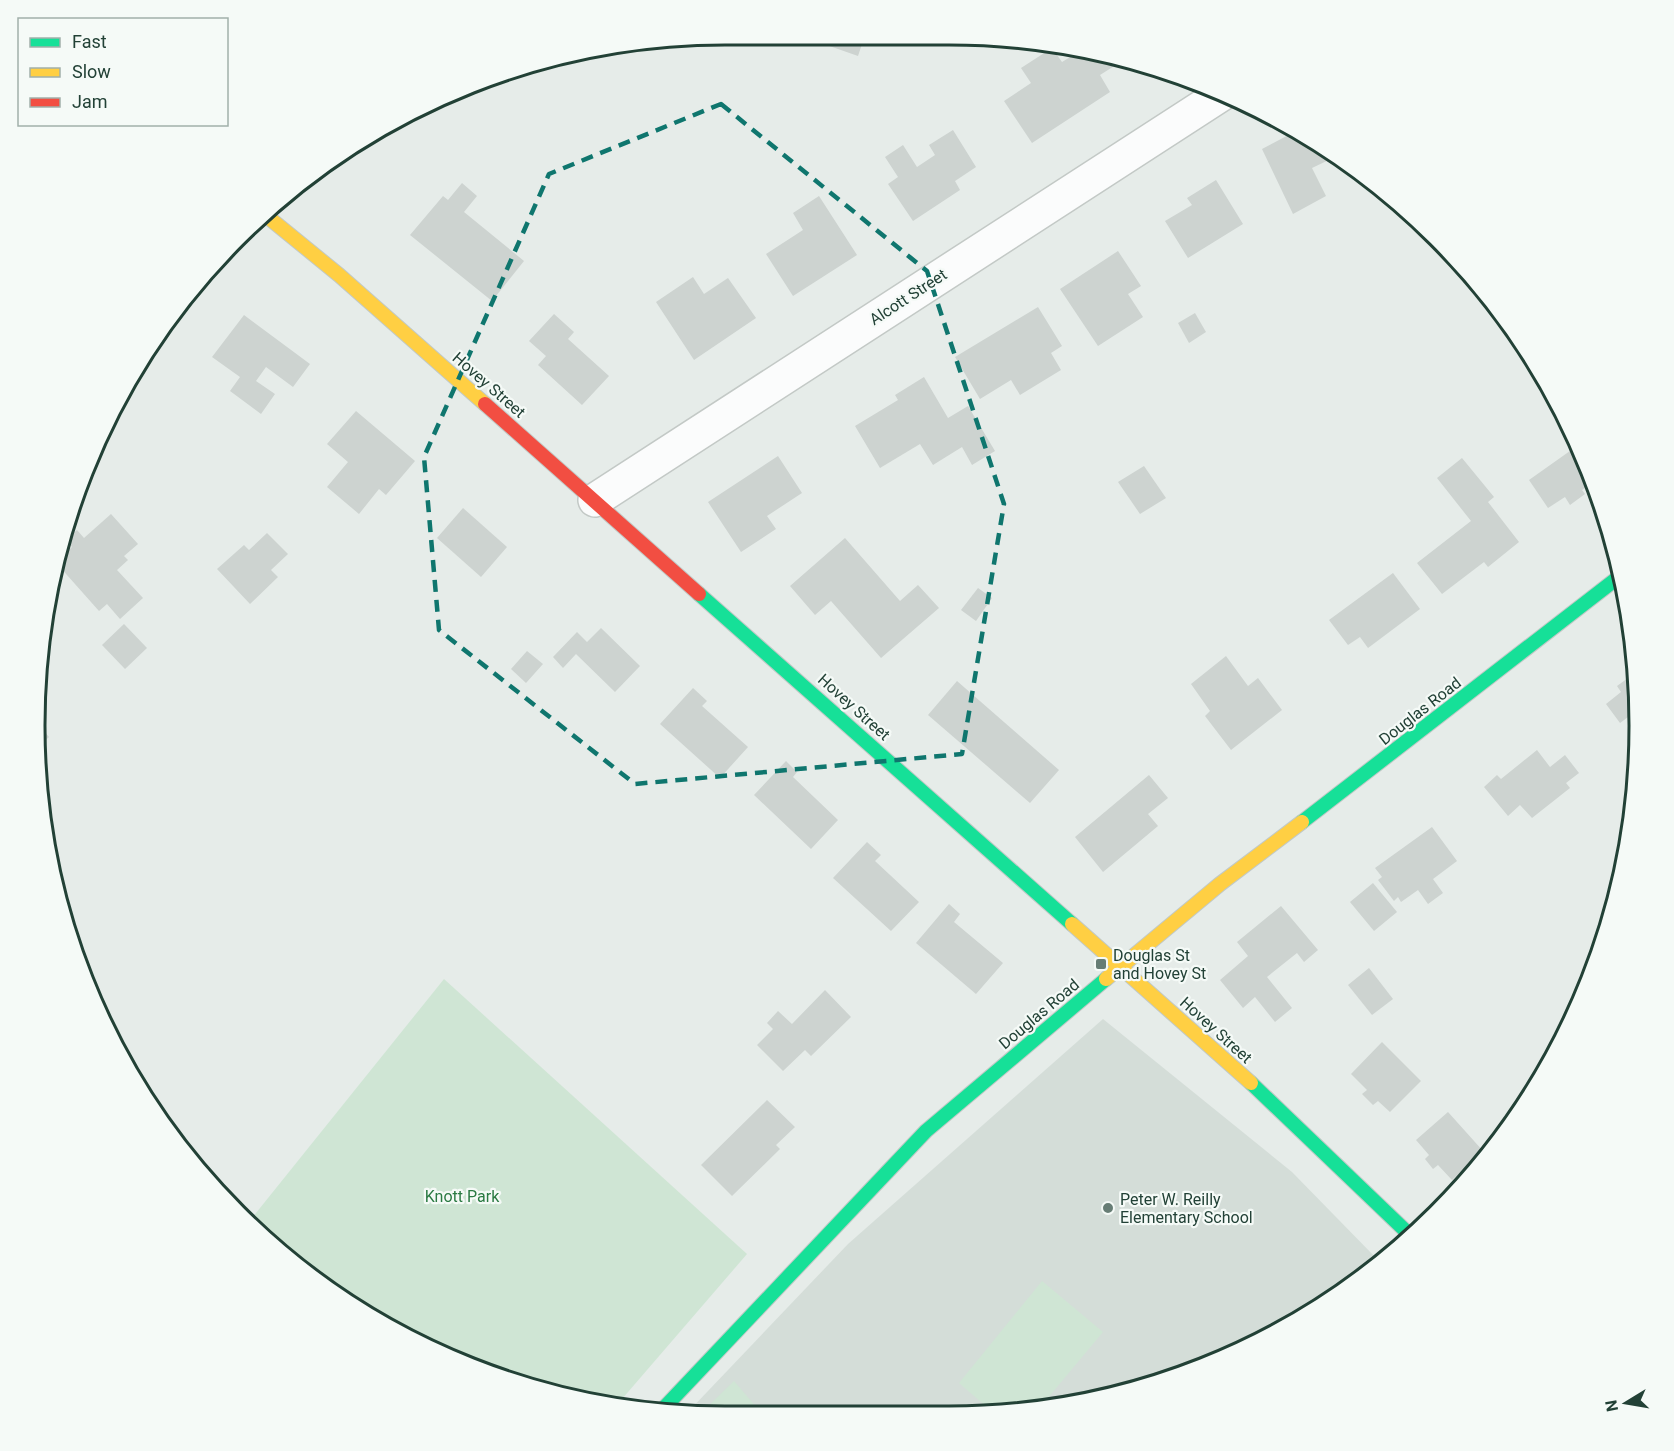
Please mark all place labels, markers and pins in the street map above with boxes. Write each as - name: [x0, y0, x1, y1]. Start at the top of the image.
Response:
- place label: Douglas St and Hovey St: [1113, 946, 1206, 983]
- marker: Douglas St and Hovey St: [1094, 957, 1108, 971]
- place label: Peter W. Reilly Elementary School: [1120, 1190, 1253, 1227]
- marker: Peter W. Reilly Elementary School: [1101, 1201, 1115, 1215]

